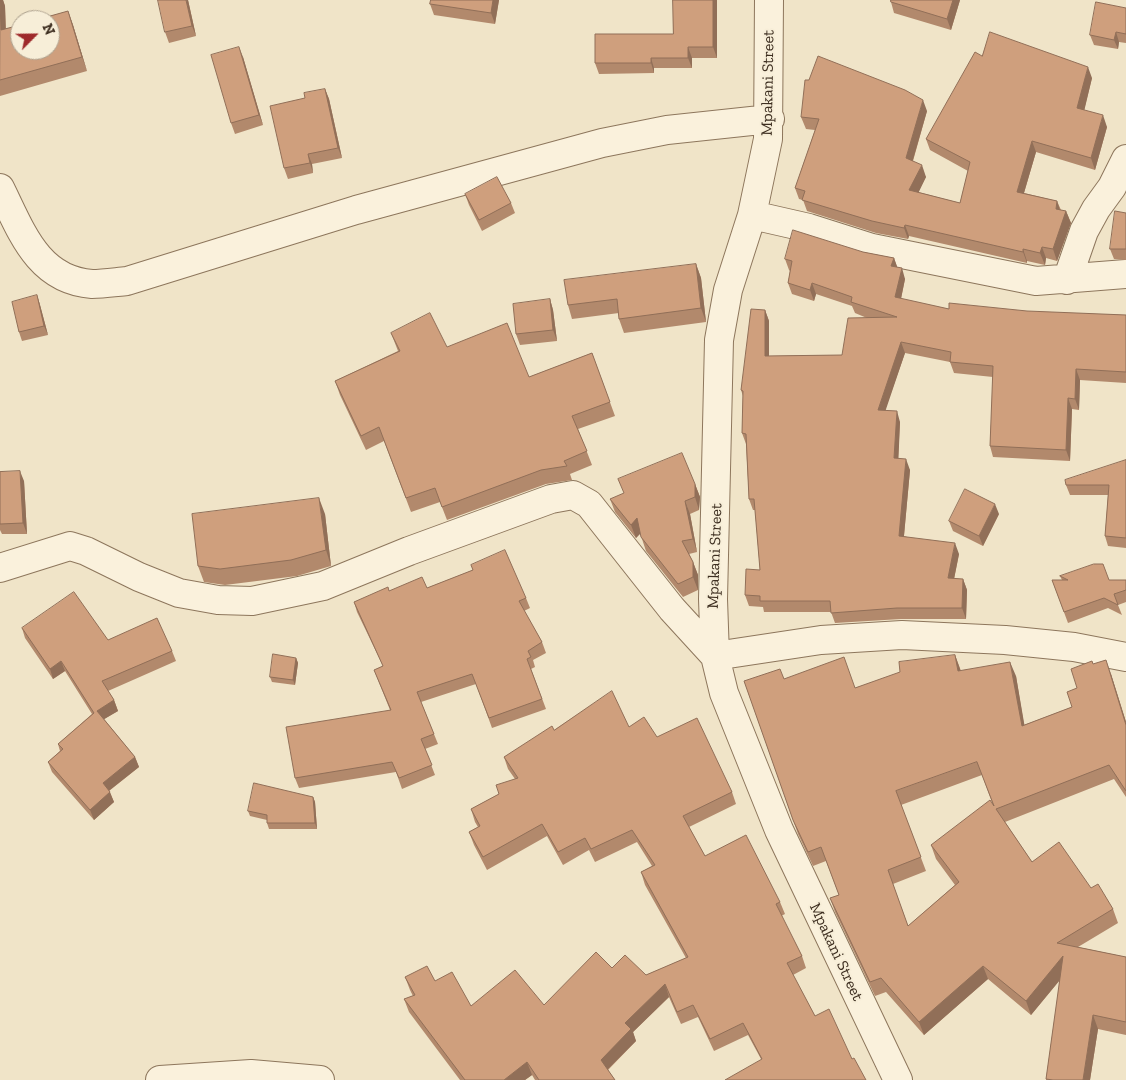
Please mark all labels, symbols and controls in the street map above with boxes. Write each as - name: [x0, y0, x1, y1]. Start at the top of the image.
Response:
- north arrow: [10, 10, 60, 60]
- text: N: [38, 21, 58, 38]
- street label: Mpakani Street: [757, 30, 779, 136]
- street label: Mpakani Street: [704, 503, 726, 609]
- street label: Mpakani Street: [805, 900, 867, 1004]

